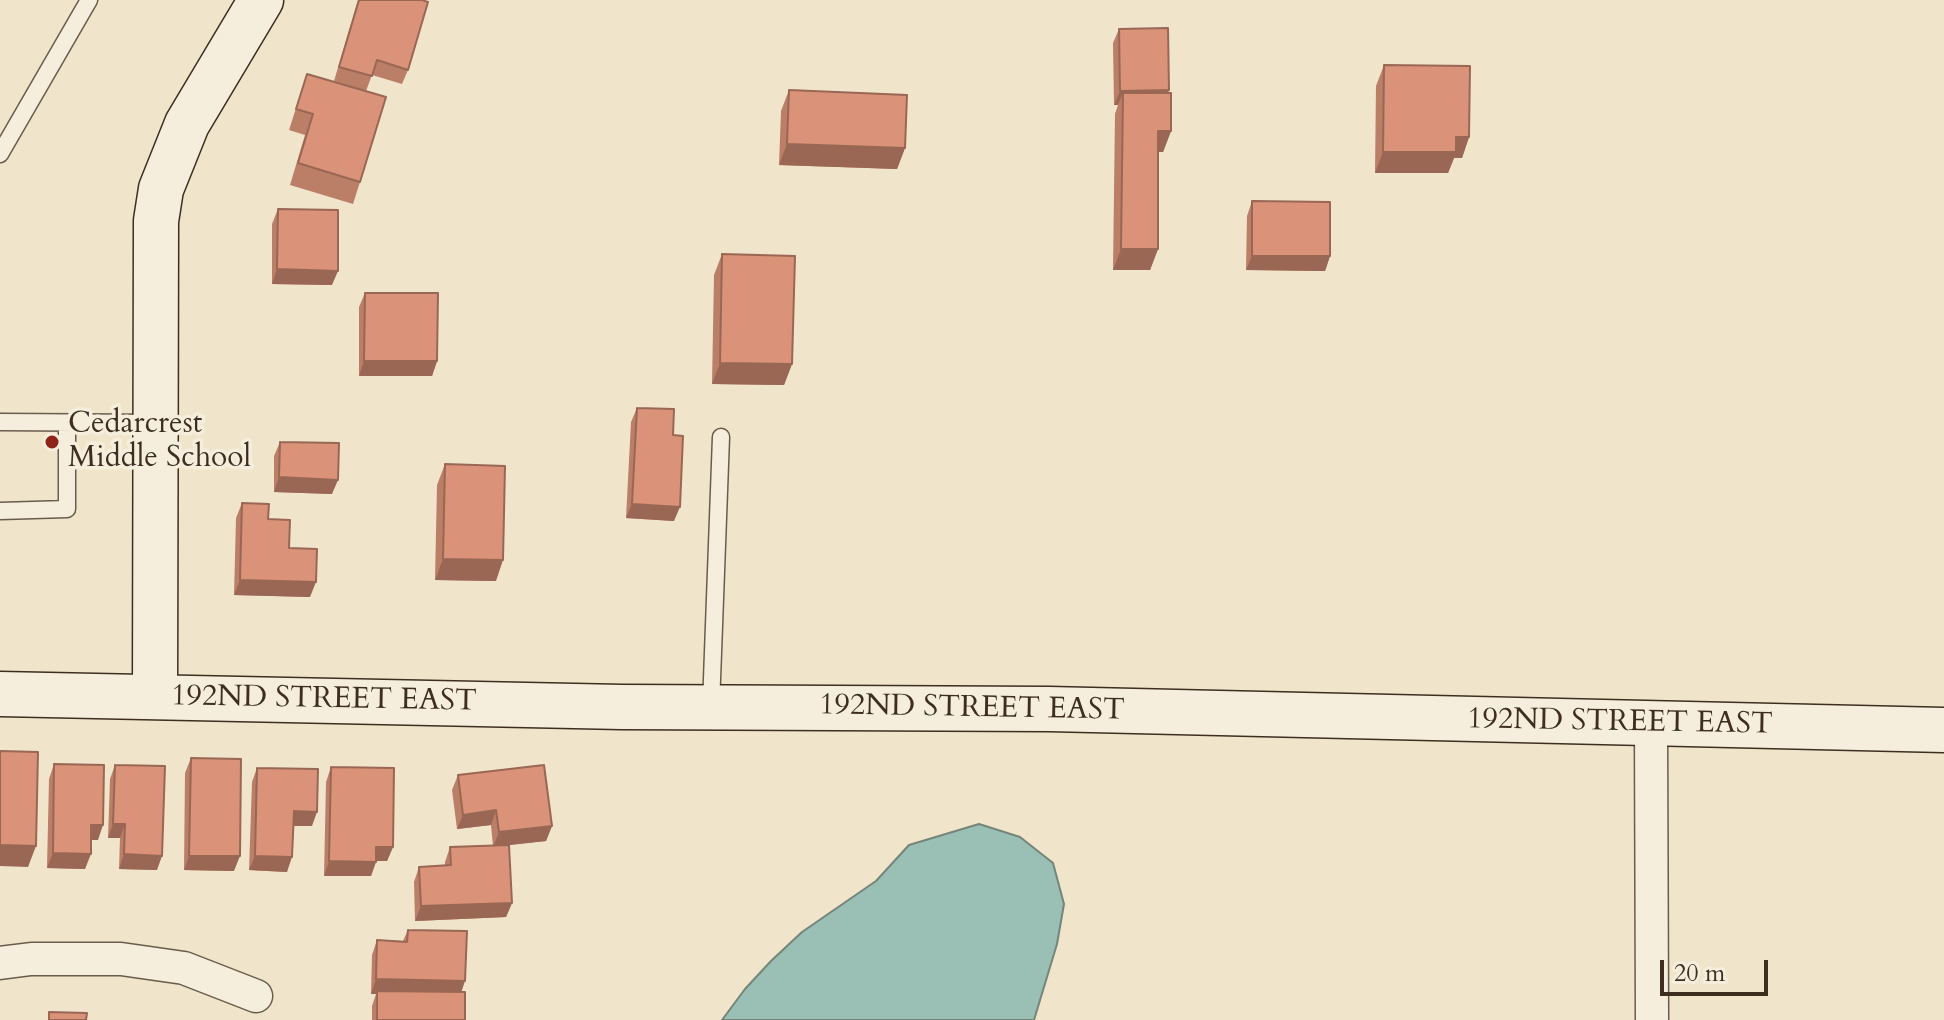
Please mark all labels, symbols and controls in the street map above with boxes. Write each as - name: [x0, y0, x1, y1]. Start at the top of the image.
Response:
- place label: Cedarcrest Middle School: [68, 407, 251, 478]
- marker: Cedarcrest Middle School: [43, 433, 61, 451]
- street label: 192ND STREET EAST: [171, 679, 477, 721]
- street label: 192ND STREET EAST: [819, 688, 1125, 730]
- street label: 192ND STREET EAST: [1467, 702, 1773, 744]
- scale bar: [1664, 944, 1772, 994]
- text: 20 m: [1674, 957, 1725, 990]

